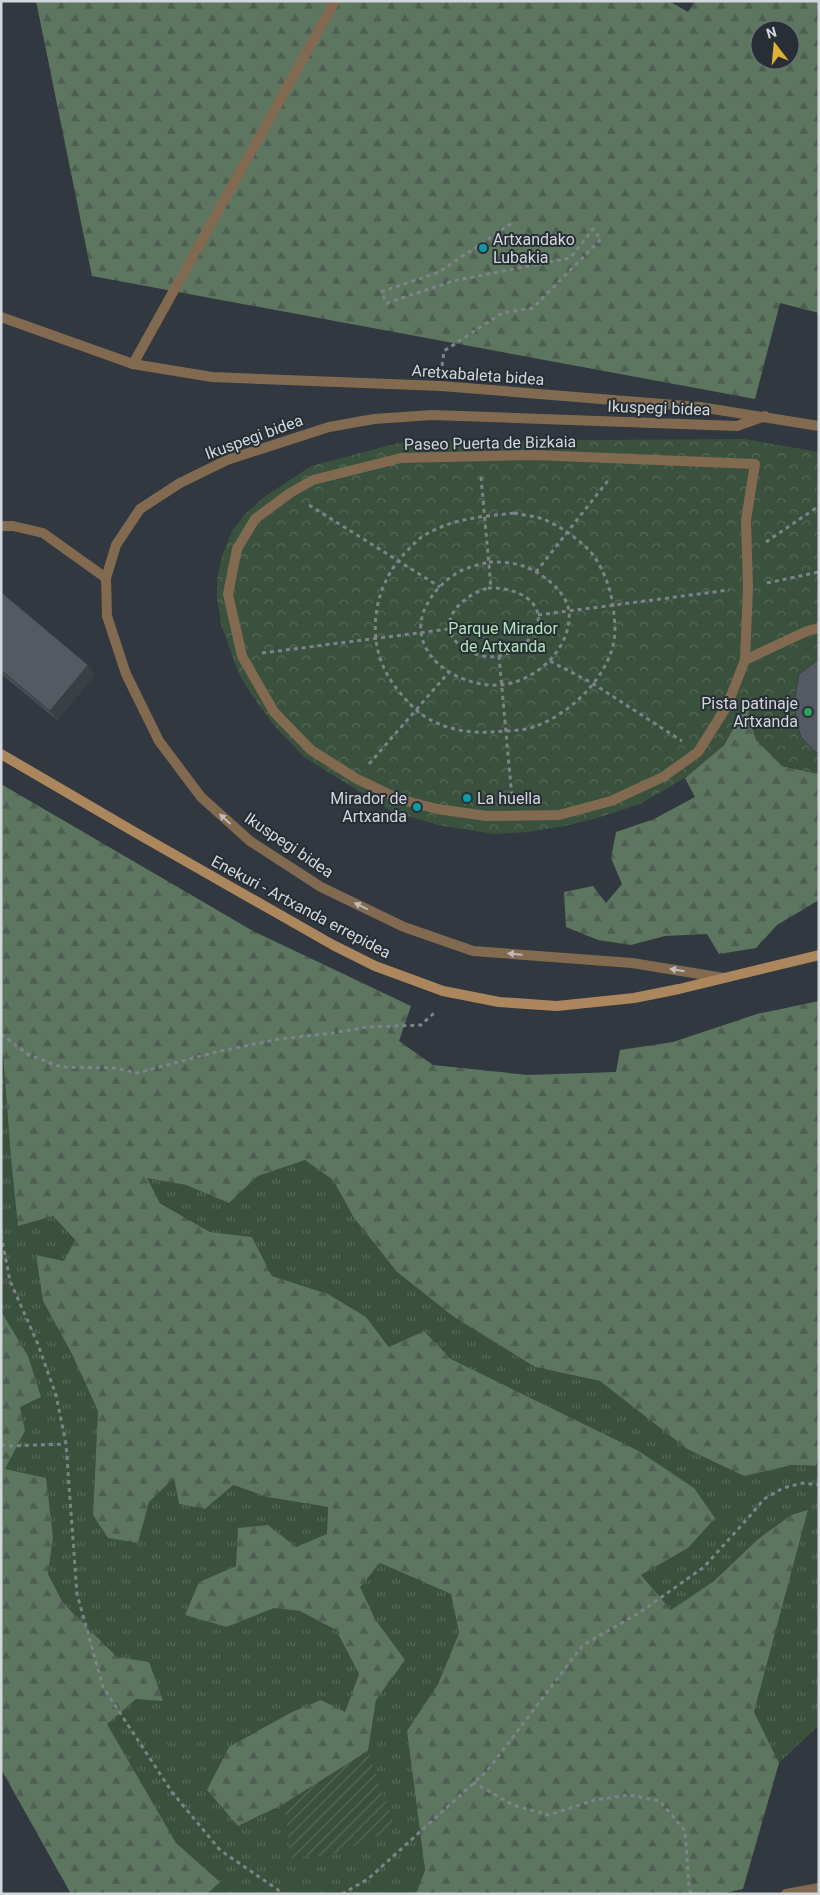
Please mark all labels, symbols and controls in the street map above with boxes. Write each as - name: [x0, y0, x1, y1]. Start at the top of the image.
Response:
- north arrow: [750, 20, 800, 70]
- text: N: [764, 23, 778, 42]
- place label: Artxandako Lubakia: [493, 230, 575, 267]
- marker: Artxandako Lubakia: [477, 242, 489, 254]
- street label: Aretxabaleta bidea: [411, 361, 545, 389]
- street label: Ikuspegi bidea: [607, 397, 711, 419]
- street label: Ikuspegi bidea: [202, 410, 306, 464]
- street label: Paseo Puerta de Bizkaia: [404, 432, 576, 454]
- park label: Parque Mirador de Artxanda: [448, 619, 558, 656]
- place label: Pista patinaje Artxanda: [701, 694, 798, 731]
- marker: Pista patinaje Artxanda: [802, 706, 814, 718]
- place label: Mirador de Artxanda: [330, 789, 407, 826]
- place label: La huella: [477, 789, 541, 808]
- marker: La huella: [461, 792, 473, 804]
- marker: Mirador de Artxanda: [411, 801, 423, 813]
- street label: Ikuspegi bidea: [241, 808, 337, 882]
- one-way arrow: [220, 813, 232, 825]
- street label: Enekuri - Artxanda errepidea: [208, 852, 394, 962]
- one-way arrow: [354, 902, 369, 910]
- one-way arrow: [507, 950, 523, 958]
- one-way arrow: [668, 966, 684, 974]

